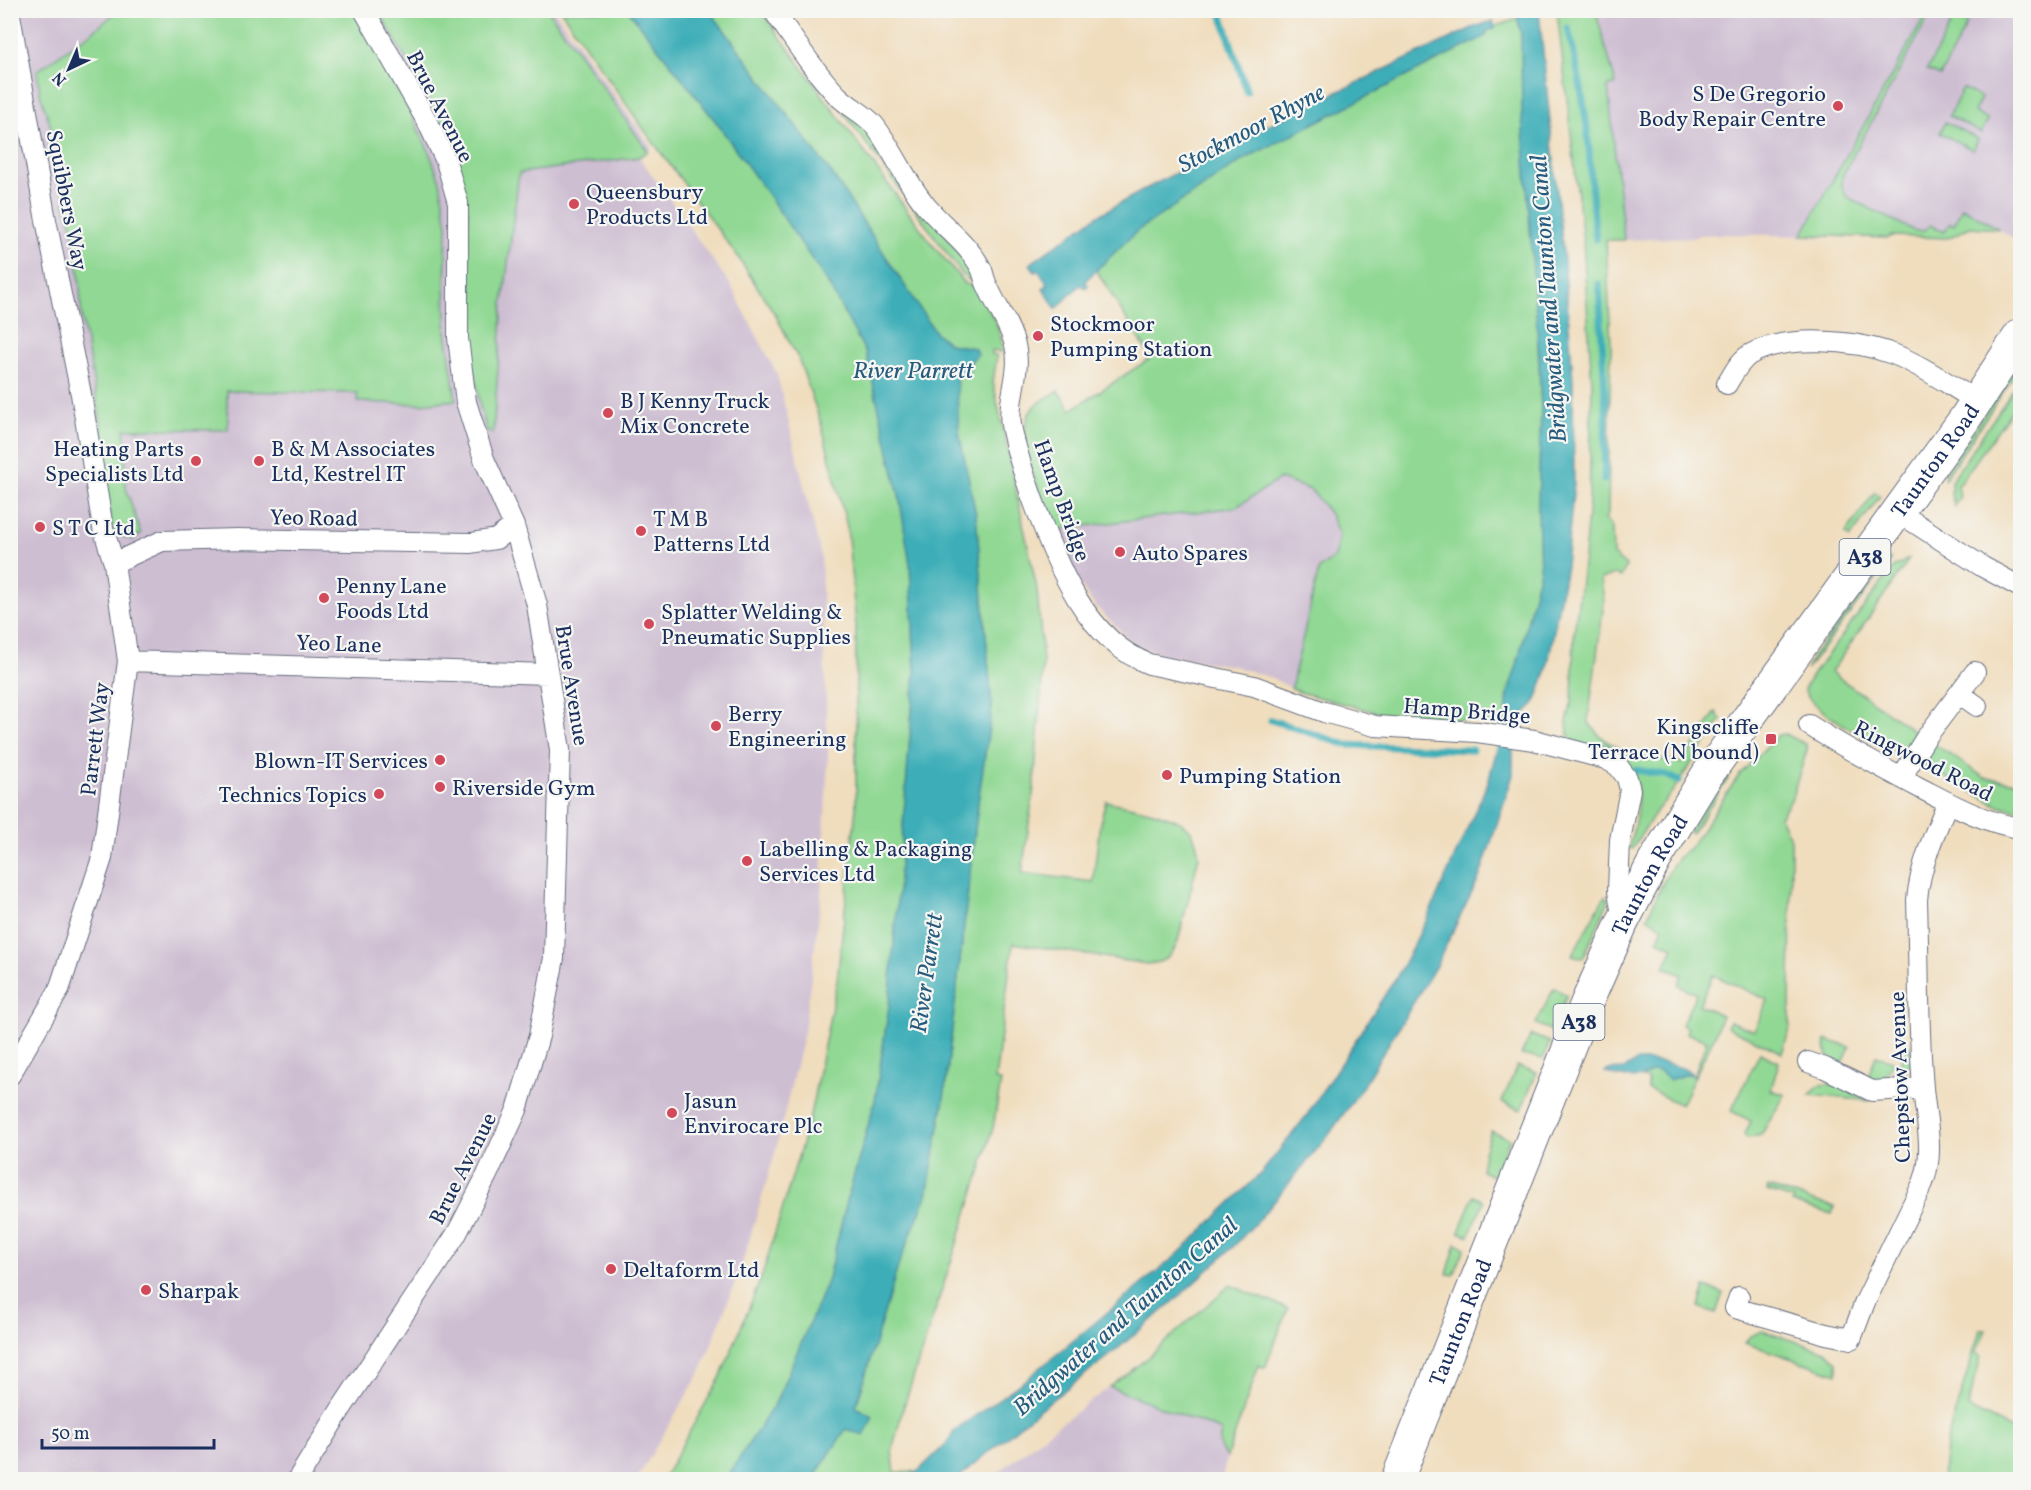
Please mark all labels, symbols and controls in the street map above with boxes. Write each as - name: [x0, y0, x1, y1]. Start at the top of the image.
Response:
- north arrow: [39, 39, 99, 99]
- street label: Brue Avenue: [397, 46, 480, 169]
- text: N: [48, 66, 72, 90]
- water label: Stockmoor Rhyne: [1172, 77, 1332, 183]
- place label: S De Gregorio Body Repair Centre: [1638, 80, 1826, 136]
- marker: S De Gregorio Body Repair Centre: [1831, 99, 1845, 113]
- street label: Squibbers Way: [37, 128, 94, 274]
- water label: Bridgwater and Taunton Canal: [1523, 154, 1577, 444]
- place label: Queensbury Products Ltd: [586, 178, 708, 234]
- marker: Queensbury Products Ltd: [567, 197, 581, 211]
- place label: Stockmoor Pumping Station: [1050, 310, 1212, 366]
- marker: Stockmoor Pumping Station: [1031, 329, 1045, 343]
- water label: River Parrett: [853, 355, 975, 389]
- place label: B J Kenny Truck Mix Concrete: [620, 387, 769, 443]
- street label: Taunton Road: [1885, 398, 1989, 525]
- marker: B J Kenny Truck Mix Concrete: [601, 406, 615, 420]
- place label: Heating Parts Specialists Ltd: [45, 435, 184, 491]
- place label: B & M Associates Ltd, Kestrel IT: [271, 435, 435, 491]
- street label: Hamp Bridge: [1024, 436, 1097, 566]
- marker: Heating Parts Specialists Ltd: [189, 454, 203, 468]
- marker: B & M Associates Ltd, Kestrel IT: [252, 454, 266, 468]
- street label: Yeo Road: [270, 503, 358, 536]
- place label: T M B Patterns Ltd: [653, 505, 770, 561]
- place label: S T C Ltd: [52, 514, 136, 545]
- marker: S T C Ltd: [33, 520, 47, 534]
- marker: T M B Patterns Ltd: [634, 524, 648, 538]
- place label: Auto Spares: [1132, 539, 1248, 570]
- road number: A38: [1840, 539, 1890, 575]
- marker: Auto Spares: [1113, 545, 1127, 559]
- place label: Penny Lane Foods Ltd: [336, 572, 447, 628]
- marker: Penny Lane Foods Ltd: [317, 591, 331, 605]
- place label: Splatter Welding & Pneumatic Supplies: [661, 598, 851, 654]
- marker: Splatter Welding & Pneumatic Supplies: [642, 617, 656, 631]
- street label: Brue Avenue: [546, 623, 595, 748]
- street label: Yeo Lane: [296, 629, 382, 662]
- street label: Parrett Way: [74, 681, 119, 798]
- street label: Hamp Bridge: [1402, 691, 1532, 733]
- place label: Berry Engineering: [728, 700, 846, 756]
- place label: Kingscliffe Terrace (N bound): [1588, 713, 1759, 769]
- street label: Ringwood Road: [1848, 714, 1998, 811]
- marker: Berry Engineering: [709, 719, 723, 733]
- marker: Kingscliffe Terrace (N bound): [1764, 732, 1778, 746]
- place label: Blown-IT Services: [254, 747, 428, 778]
- marker: Blown-IT Services: [433, 753, 447, 767]
- place label: Pumping Station: [1179, 762, 1341, 793]
- marker: Pumping Station: [1160, 768, 1174, 782]
- place label: Riverside Gym: [452, 774, 595, 805]
- marker: Riverside Gym: [433, 780, 447, 794]
- place label: Technics Topics: [219, 781, 367, 812]
- marker: Technics Topics: [372, 787, 386, 801]
- street label: Taunton Road: [1605, 809, 1697, 941]
- place label: Labelling & Packaging Services Ltd: [759, 835, 972, 891]
- marker: Labelling & Packaging Services Ltd: [740, 854, 754, 868]
- water label: River Parrett: [903, 910, 953, 1035]
- street label: Chepstow Avenue: [1883, 991, 1920, 1163]
- road number: A38: [1554, 1004, 1604, 1040]
- place label: Jasun Envirocare Plc: [684, 1087, 823, 1143]
- marker: Jasun Envirocare Plc: [665, 1106, 679, 1120]
- street label: Brue Avenue: [423, 1108, 506, 1231]
- water label: Bridgwater and Taunton Canal: [1006, 1210, 1246, 1425]
- street label: Taunton Road: [1423, 1255, 1501, 1391]
- place label: Deltaform Ltd: [623, 1256, 759, 1287]
- marker: Deltaform Ltd: [604, 1262, 618, 1276]
- place label: Sharpak: [158, 1277, 239, 1308]
- marker: Sharpak: [139, 1283, 153, 1297]
- scale bar: [42, 1412, 214, 1450]
- text: 50 m: [51, 1422, 90, 1447]

